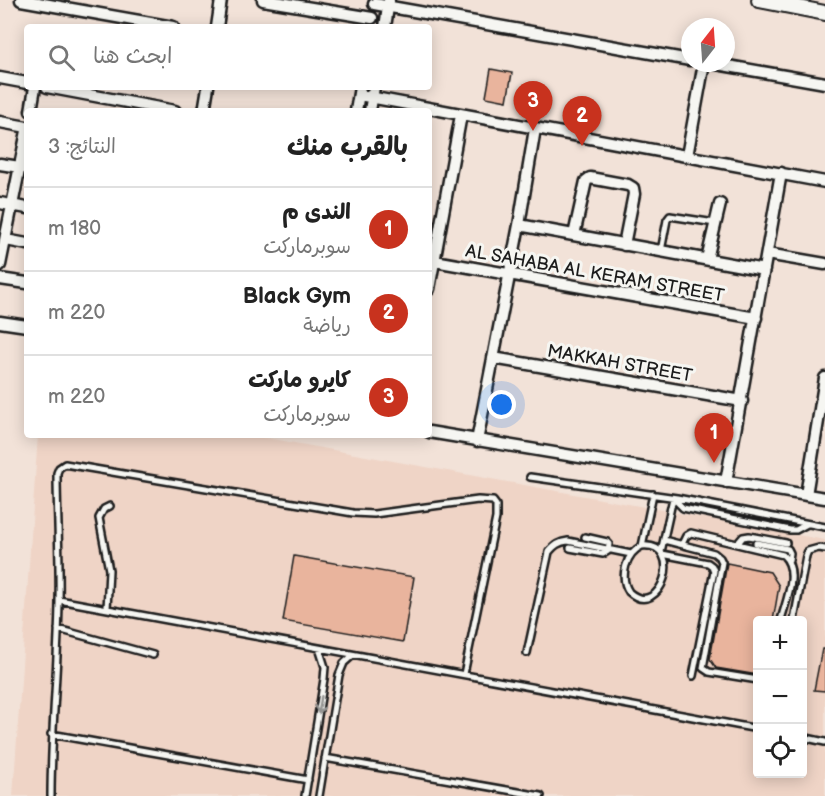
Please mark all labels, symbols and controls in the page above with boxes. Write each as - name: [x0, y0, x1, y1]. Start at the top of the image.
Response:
- north arrow: [681, 18, 735, 72]
- search box: [24, 24, 432, 90]
- icon: search: [45, 41, 78, 74]
- text: ابحث هنا: [93, 43, 173, 70]
- pin: 3: [514, 82, 552, 131]
- pin: 2: [562, 96, 602, 146]
- text: بالقرب منك: [287, 132, 408, 163]
- text: النتائج: 3: [48, 135, 116, 159]
- text: الندى م: [282, 199, 351, 226]
- text: 180 m: [48, 217, 101, 241]
- text: 1: [384, 217, 393, 241]
- text: سوبرماركت: [263, 235, 351, 259]
- street label: AL SAHABA AL KERAM STREET: [464, 240, 726, 307]
- text: Black Gym: [243, 283, 351, 310]
- text: 220 m: [48, 301, 105, 325]
- text: 2: [383, 301, 395, 325]
- text: رياضة: [303, 314, 351, 338]
- street label: MAKKAH STREET: [546, 340, 694, 387]
- text: كايرو ماركت: [248, 367, 351, 394]
- text: 220 m: [48, 385, 105, 409]
- text: 3: [383, 385, 394, 409]
- your location: [487, 390, 516, 419]
- text: سوبرماركت: [263, 403, 351, 427]
- pin: 1: [694, 414, 734, 463]
- map controls: [753, 616, 807, 778]
- button: +: [753, 616, 807, 670]
- button: −: [753, 670, 807, 724]
- one-way arrow: [315, 694, 326, 714]
- button: locate: [753, 724, 807, 778]

